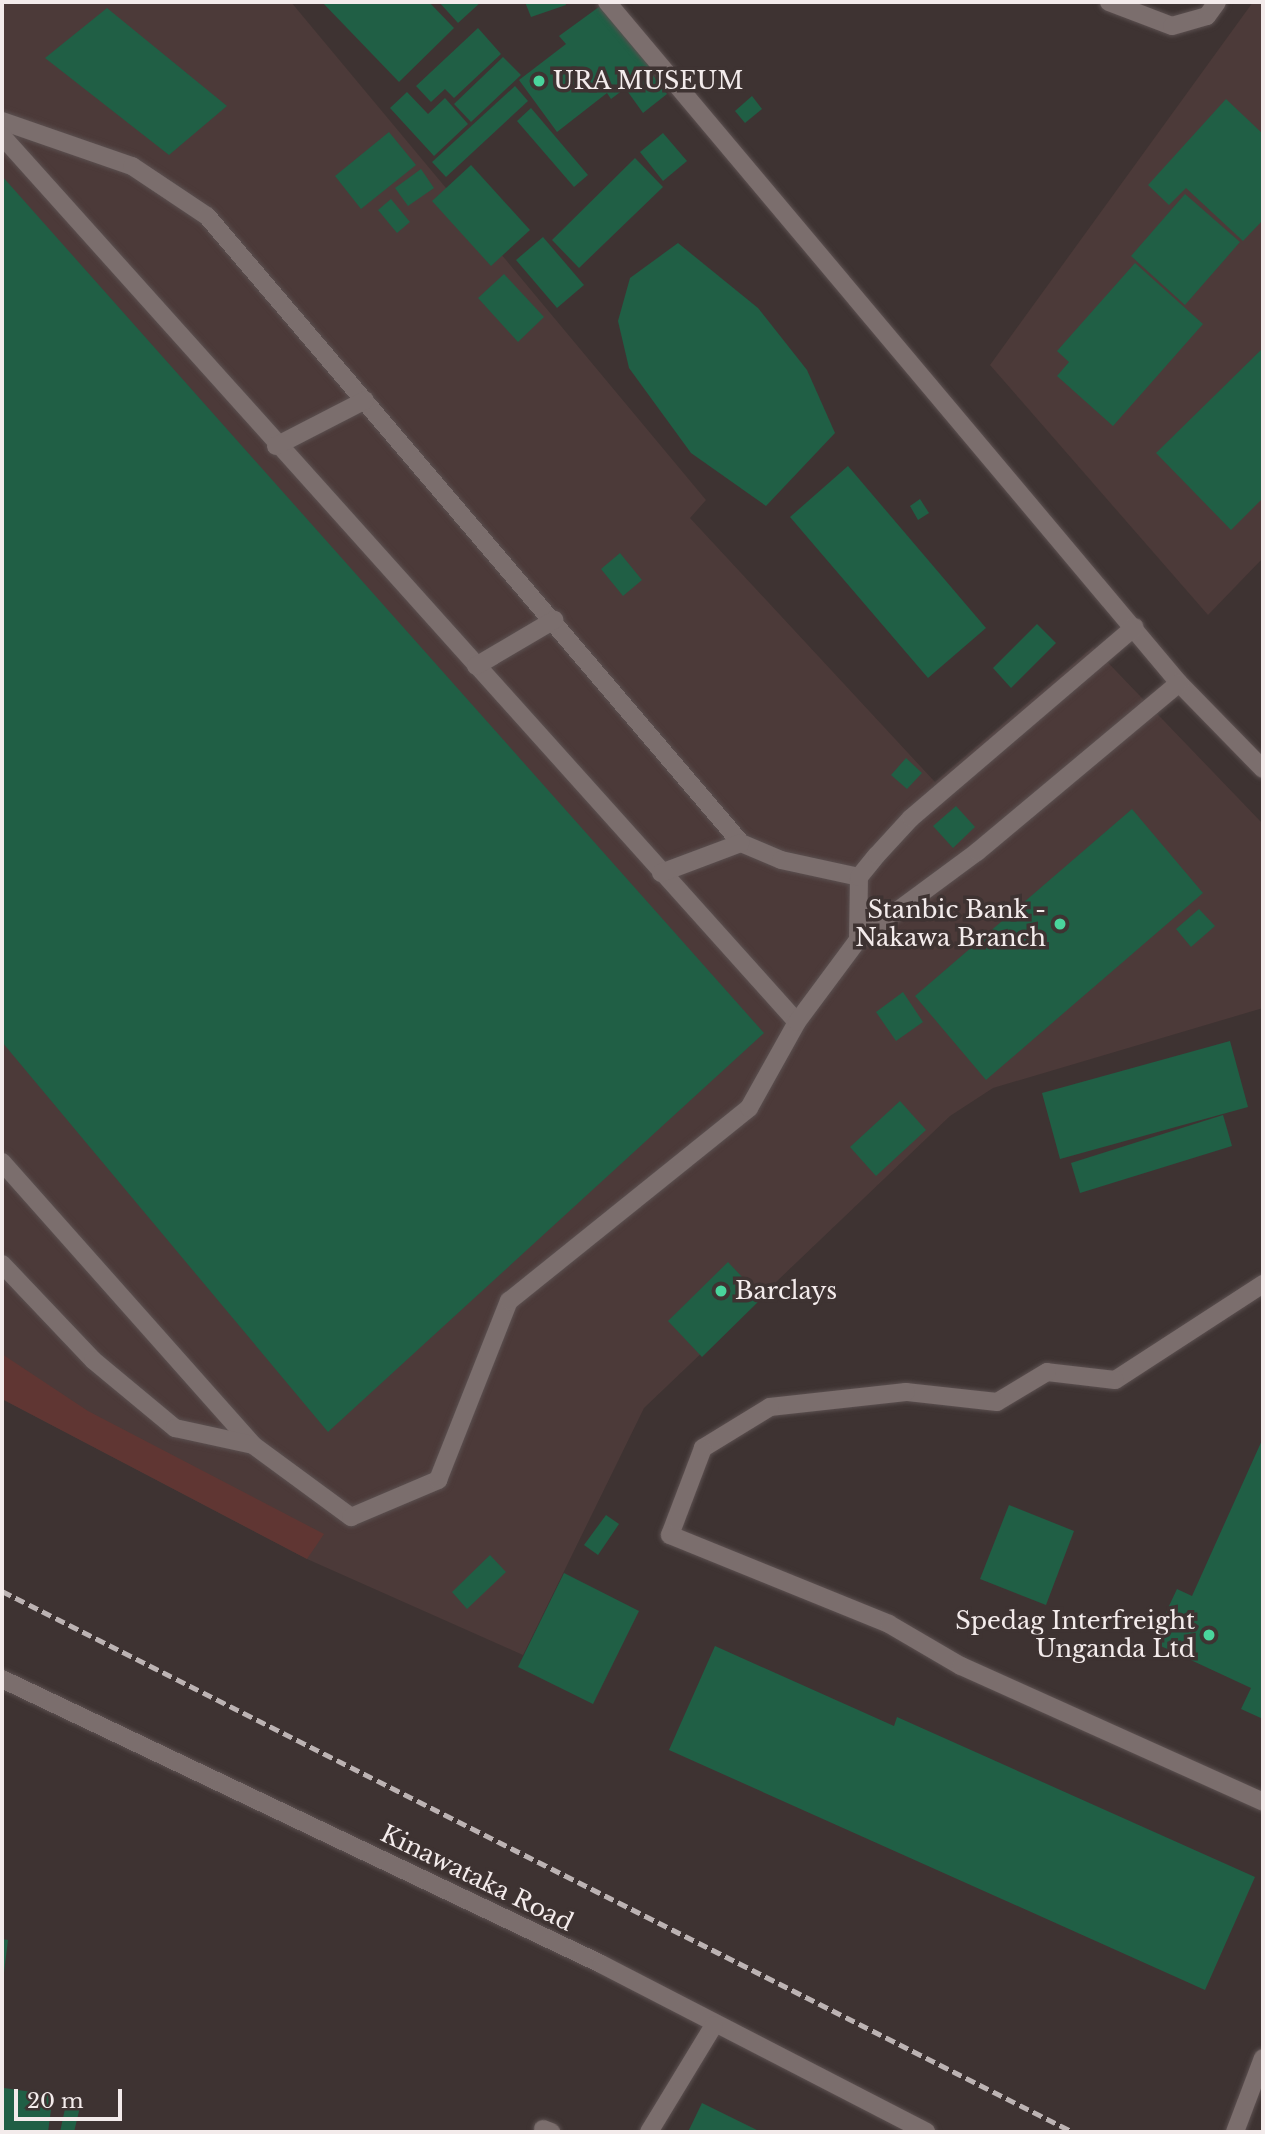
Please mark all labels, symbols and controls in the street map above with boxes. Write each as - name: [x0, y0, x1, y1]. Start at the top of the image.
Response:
- place label: URA MUSEUM: [553, 67, 744, 95]
- marker: URA MUSEUM: [531, 73, 547, 89]
- place label: Stanbic Bank - Nakawa Branch: [855, 896, 1046, 952]
- marker: Stanbic Bank - Nakawa Branch: [1052, 916, 1068, 932]
- place label: Barclays: [735, 1277, 837, 1305]
- marker: Barclays: [713, 1283, 729, 1299]
- place label: Spedag Interfreight Unganda Ltd: [955, 1607, 1195, 1663]
- marker: Spedag Interfreight Unganda Ltd: [1201, 1627, 1217, 1643]
- street label: Kinawataka Road: [376, 1819, 578, 1937]
- scale bar: [18, 2074, 126, 2118]
- text: 20 m: [27, 2088, 84, 2114]

